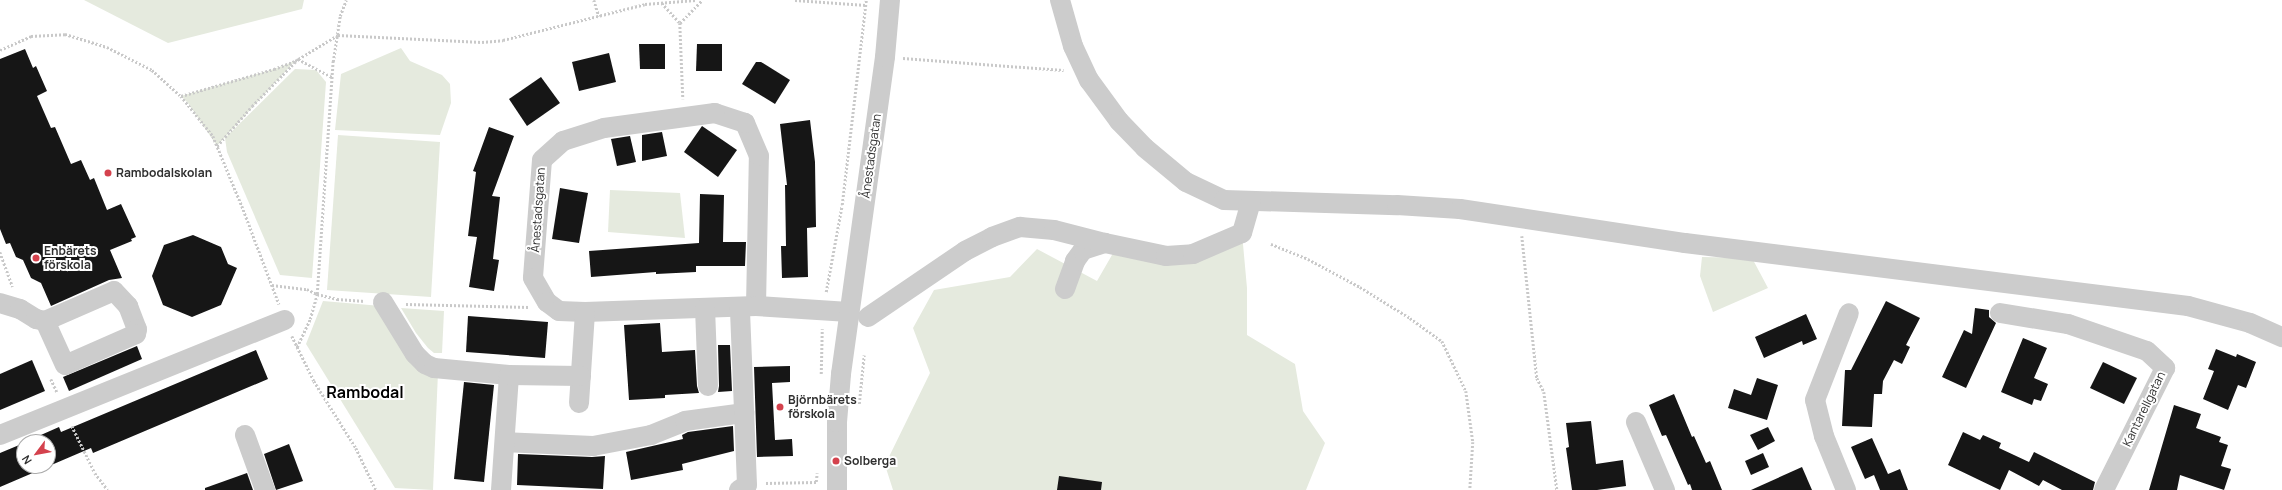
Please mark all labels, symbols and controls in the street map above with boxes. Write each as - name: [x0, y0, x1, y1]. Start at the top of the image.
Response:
- street label: Ånestadsgatan: [858, 113, 884, 199]
- place label: Rambodalskolan: [116, 166, 212, 180]
- street label: Ånestadsgatan: [528, 167, 548, 253]
- marker: Rambodalskolan: [103, 168, 113, 178]
- place label: Enbärets förskola: [44, 244, 96, 272]
- marker: Enbärets förskola: [31, 253, 41, 263]
- street label: Kantarellgatan: [2120, 369, 2168, 449]
- district label: Rambodal: [326, 382, 404, 402]
- place label: Björnbärets förskola: [788, 393, 857, 421]
- marker: Björnbärets förskola: [775, 402, 785, 412]
- north arrow: [16, 434, 56, 474]
- text: N: [18, 453, 35, 467]
- place label: Solberga: [844, 454, 896, 468]
- marker: Solberga: [831, 456, 841, 466]

